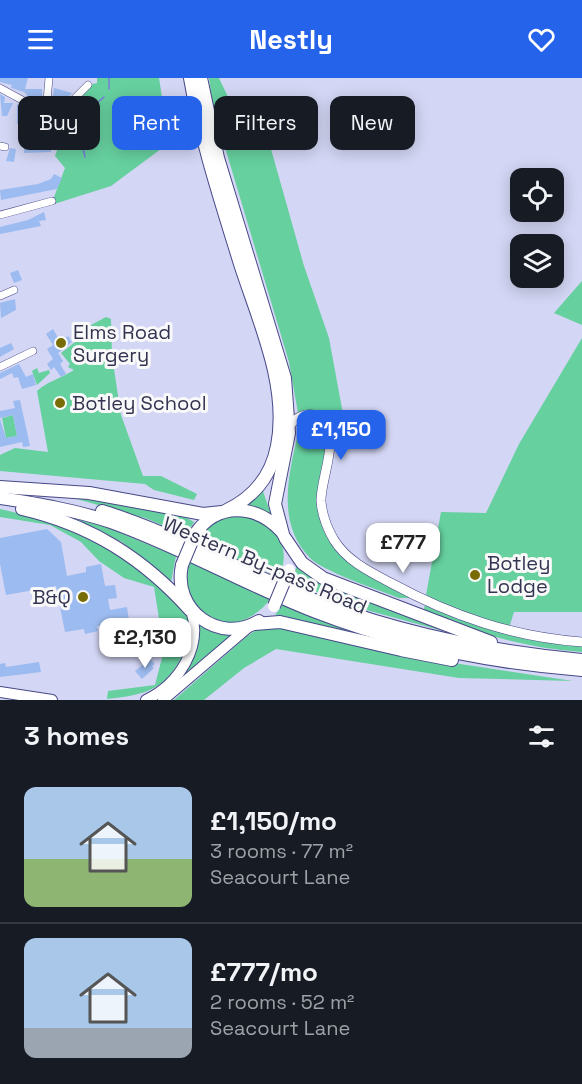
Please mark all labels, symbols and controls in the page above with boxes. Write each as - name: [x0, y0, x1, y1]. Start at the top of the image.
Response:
- text: Nestly: [249, 22, 333, 57]
- icon: menu: [24, 23, 57, 56]
- icon: heart: [525, 23, 558, 56]
- chip: Buy: [18, 96, 100, 150]
- chip: Rent: [112, 96, 202, 150]
- chip: Filters: [214, 96, 318, 150]
- chip: New: [330, 96, 415, 150]
- map controls: [510, 168, 564, 288]
- button: locate: [510, 168, 564, 222]
- button: layers: [510, 234, 564, 288]
- place label: Elms Road Surgery: [73, 319, 171, 368]
- marker: Elms Road Surgery: [54, 336, 68, 350]
- place label: Botley School: [72, 390, 207, 416]
- marker: Botley School: [53, 396, 67, 410]
- pin: £1,150: [292, 410, 390, 461]
- text: £1,150: [311, 416, 371, 442]
- street label: Western By-pass Road: [159, 510, 371, 620]
- pin: £777: [367, 523, 439, 574]
- text: £777: [380, 529, 426, 555]
- place label: Botley Lodge: [487, 550, 550, 599]
- marker: Botley Lodge: [468, 568, 482, 582]
- place label: B&Q: [32, 584, 71, 610]
- marker: B&Q: [76, 590, 90, 604]
- pin: £2,130: [96, 618, 194, 669]
- text: £2,130: [113, 624, 177, 650]
- text: 3 homes: [24, 719, 129, 753]
- icon: filters: [525, 720, 558, 753]
- text: £1,150/mo: [210, 804, 337, 838]
- icon: home: [72, 811, 144, 883]
- text: 3 rooms · 77 m²: [210, 838, 353, 864]
- text: Seacourt Lane: [210, 864, 350, 890]
- text: £777/mo: [210, 955, 318, 989]
- icon: home: [72, 962, 144, 1034]
- text: 2 rooms · 52 m²: [210, 989, 354, 1015]
- text: Seacourt Lane: [210, 1015, 350, 1041]

